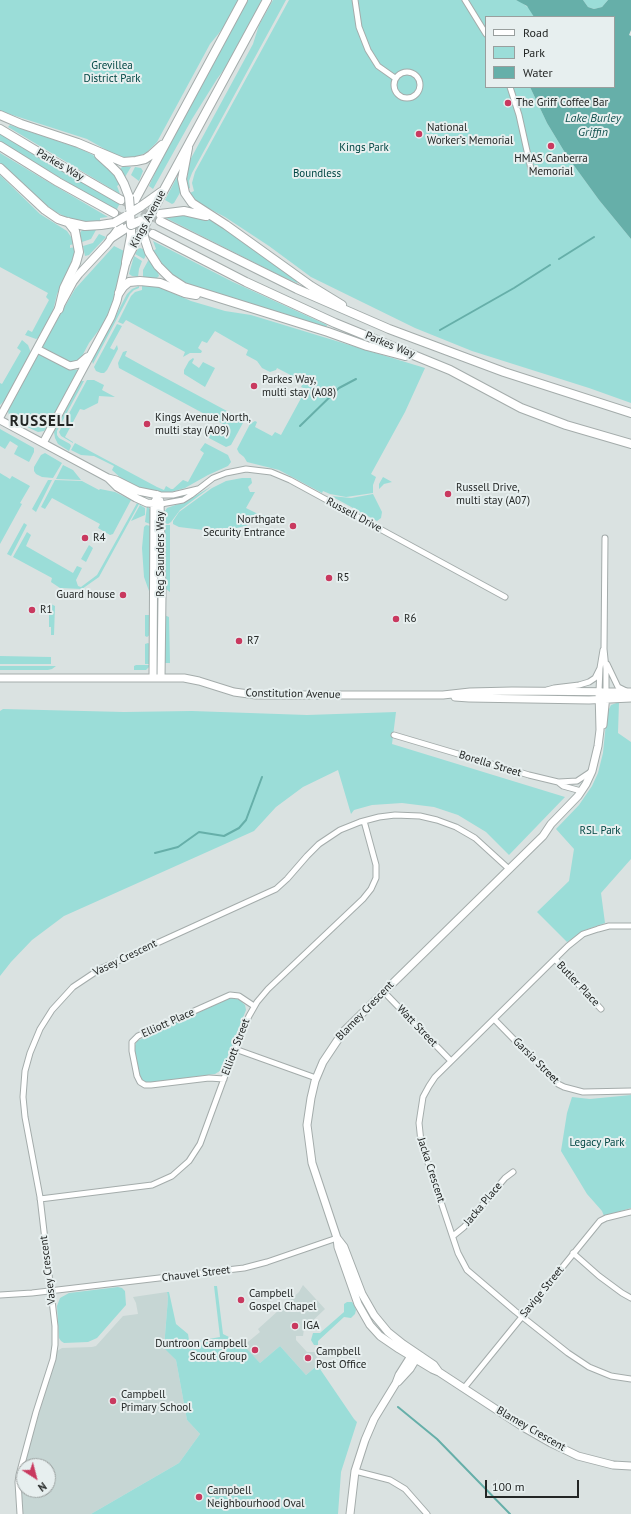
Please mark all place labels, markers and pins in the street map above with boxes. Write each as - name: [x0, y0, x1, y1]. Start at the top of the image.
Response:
- place label: The Griff Coffee Bar: [516, 96, 608, 110]
- marker: The Griff Coffee Bar: [503, 98, 513, 108]
- place label: National Worker’s Memorial: [427, 121, 513, 147]
- marker: National Worker’s Memorial: [414, 129, 424, 139]
- marker: HMAS Canberra Memorial: [546, 141, 556, 151]
- place label: HMAS Canberra Memorial: [514, 152, 588, 178]
- place label: Parkes Way, multi stay (A08): [262, 373, 336, 399]
- marker: Parkes Way, multi stay (A08): [249, 381, 259, 391]
- place label: Kings Avenue North, multi stay (A09): [155, 411, 251, 437]
- marker: Kings Avenue North, multi stay (A09): [142, 419, 152, 429]
- place label: Russell Drive, multi stay (A07): [456, 481, 530, 507]
- marker: Russell Drive, multi stay (A07): [443, 489, 453, 499]
- place label: Northgate Security Entrance: [203, 513, 285, 539]
- marker: Northgate Security Entrance: [288, 521, 298, 531]
- place label: R4: [93, 531, 106, 545]
- marker: R4: [80, 533, 90, 543]
- place label: R5: [337, 571, 350, 585]
- marker: R5: [324, 573, 334, 583]
- place label: Guard house: [56, 588, 115, 602]
- marker: Guard house: [118, 590, 128, 600]
- place label: R1: [40, 603, 53, 617]
- marker: R1: [27, 605, 37, 615]
- place label: R6: [404, 612, 417, 626]
- marker: R6: [391, 614, 401, 624]
- place label: R7: [247, 634, 260, 648]
- marker: R7: [234, 636, 244, 646]
- place label: Campbell Gospel Chapel: [249, 1287, 316, 1313]
- marker: Campbell Gospel Chapel: [236, 1295, 246, 1305]
- place label: IGA: [303, 1319, 319, 1333]
- marker: IGA: [290, 1321, 300, 1331]
- place label: Duntroon Campbell Scout Group: [155, 1337, 247, 1363]
- marker: Duntroon Campbell Scout Group: [250, 1345, 260, 1355]
- place label: Campbell Post Office: [316, 1345, 366, 1371]
- marker: Campbell Post Office: [303, 1353, 313, 1363]
- place label: Campbell Primary School: [121, 1388, 191, 1414]
- marker: Campbell Primary School: [108, 1396, 118, 1406]
- place label: Campbell Neighbourhood Oval: [207, 1484, 304, 1510]
- marker: Campbell Neighbourhood Oval: [194, 1492, 204, 1502]

